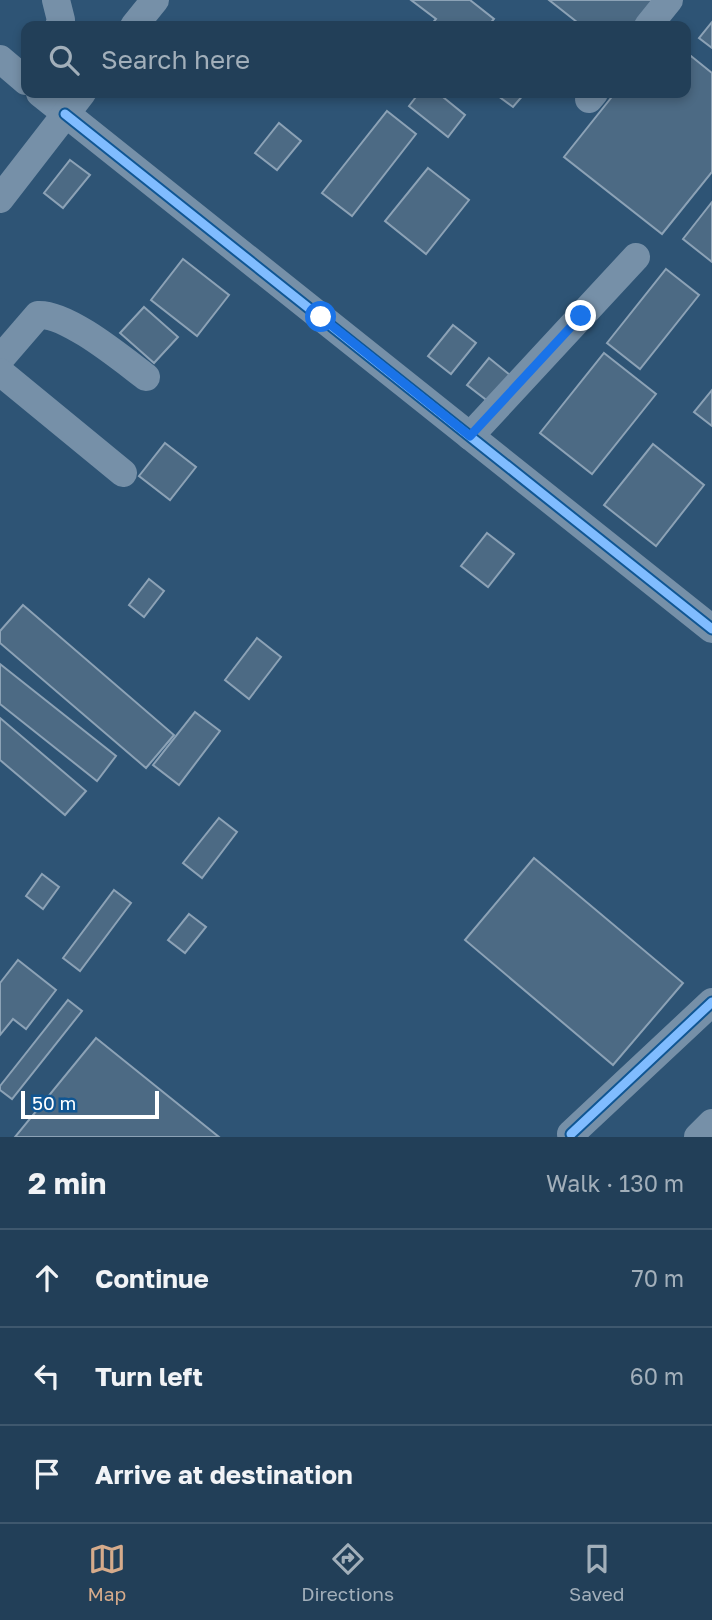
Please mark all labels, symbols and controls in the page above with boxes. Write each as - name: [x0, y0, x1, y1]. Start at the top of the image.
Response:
- search box: [21, 21, 691, 98]
- icon: search: [45, 41, 83, 79]
- text: Search here: [101, 44, 250, 75]
- route end: [565, 300, 596, 331]
- route start: [305, 301, 336, 332]
- scale bar: [21, 1088, 159, 1120]
- text: 50 m: [32, 1091, 76, 1114]
- text: 2 min: [28, 1165, 106, 1201]
- text: Walk · 130 m: [546, 1169, 684, 1197]
- icon: ahead: [28, 1259, 66, 1297]
- text: Continue: [95, 1263, 209, 1294]
- text: 70 m: [631, 1264, 684, 1292]
- icon: left: [28, 1357, 66, 1395]
- text: Turn left: [95, 1361, 203, 1392]
- text: 60 m: [630, 1362, 684, 1390]
- icon: arrive: [28, 1455, 66, 1493]
- text: Arrive at destination: [95, 1459, 353, 1490]
- tab: Map: [87, 1540, 126, 1605]
- tab: Directions: [301, 1540, 394, 1605]
- tab: Saved: [569, 1540, 625, 1605]

